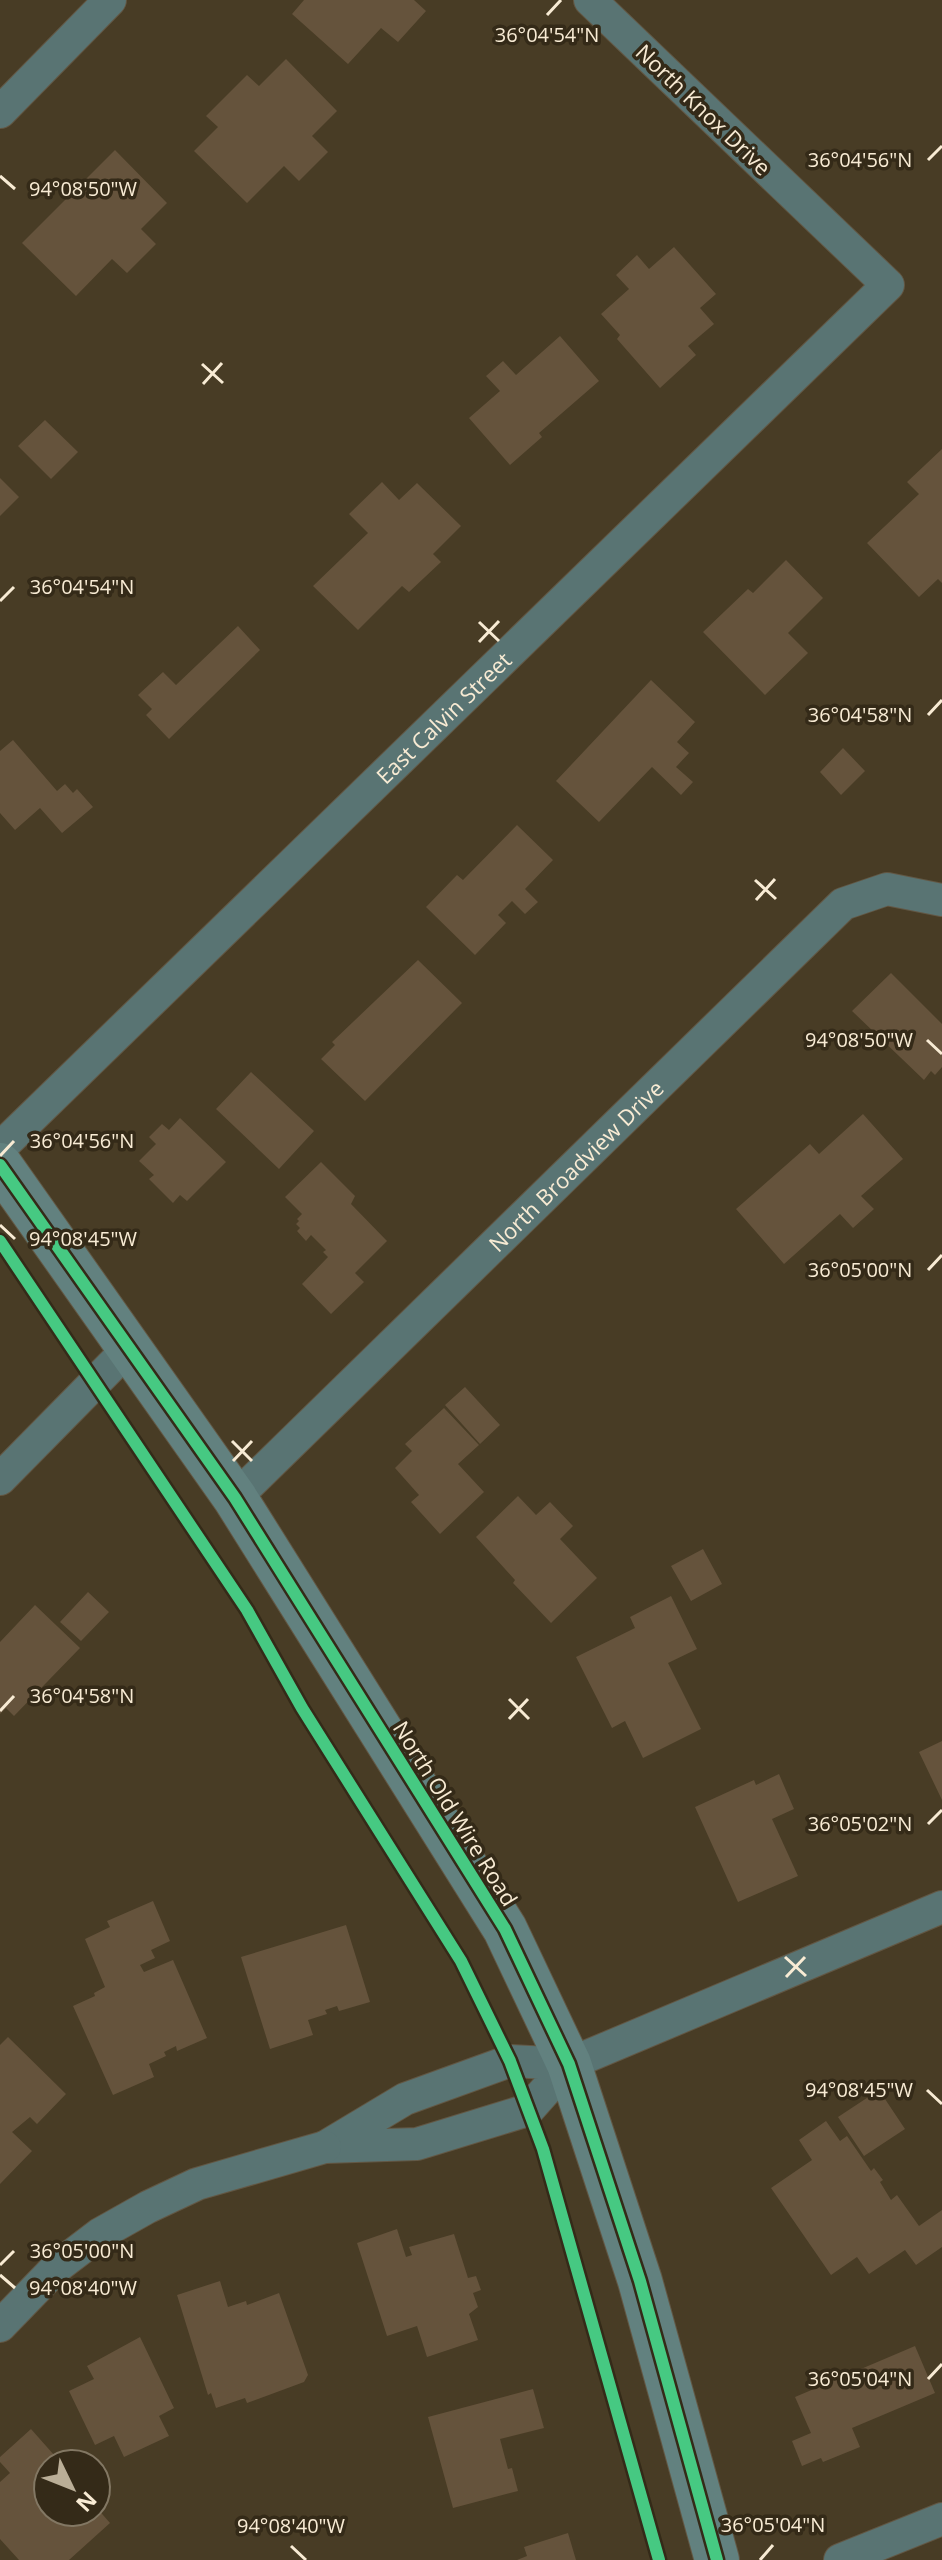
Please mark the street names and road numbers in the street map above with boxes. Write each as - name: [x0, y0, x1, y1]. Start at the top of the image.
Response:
- street label: North Knox Drive: [630, 37, 778, 181]
- street label: East Calvin Street: [369, 645, 517, 790]
- street label: North Broadview Drive: [481, 1073, 670, 1258]
- street label: North Old Wire Road: [387, 1715, 525, 1911]

